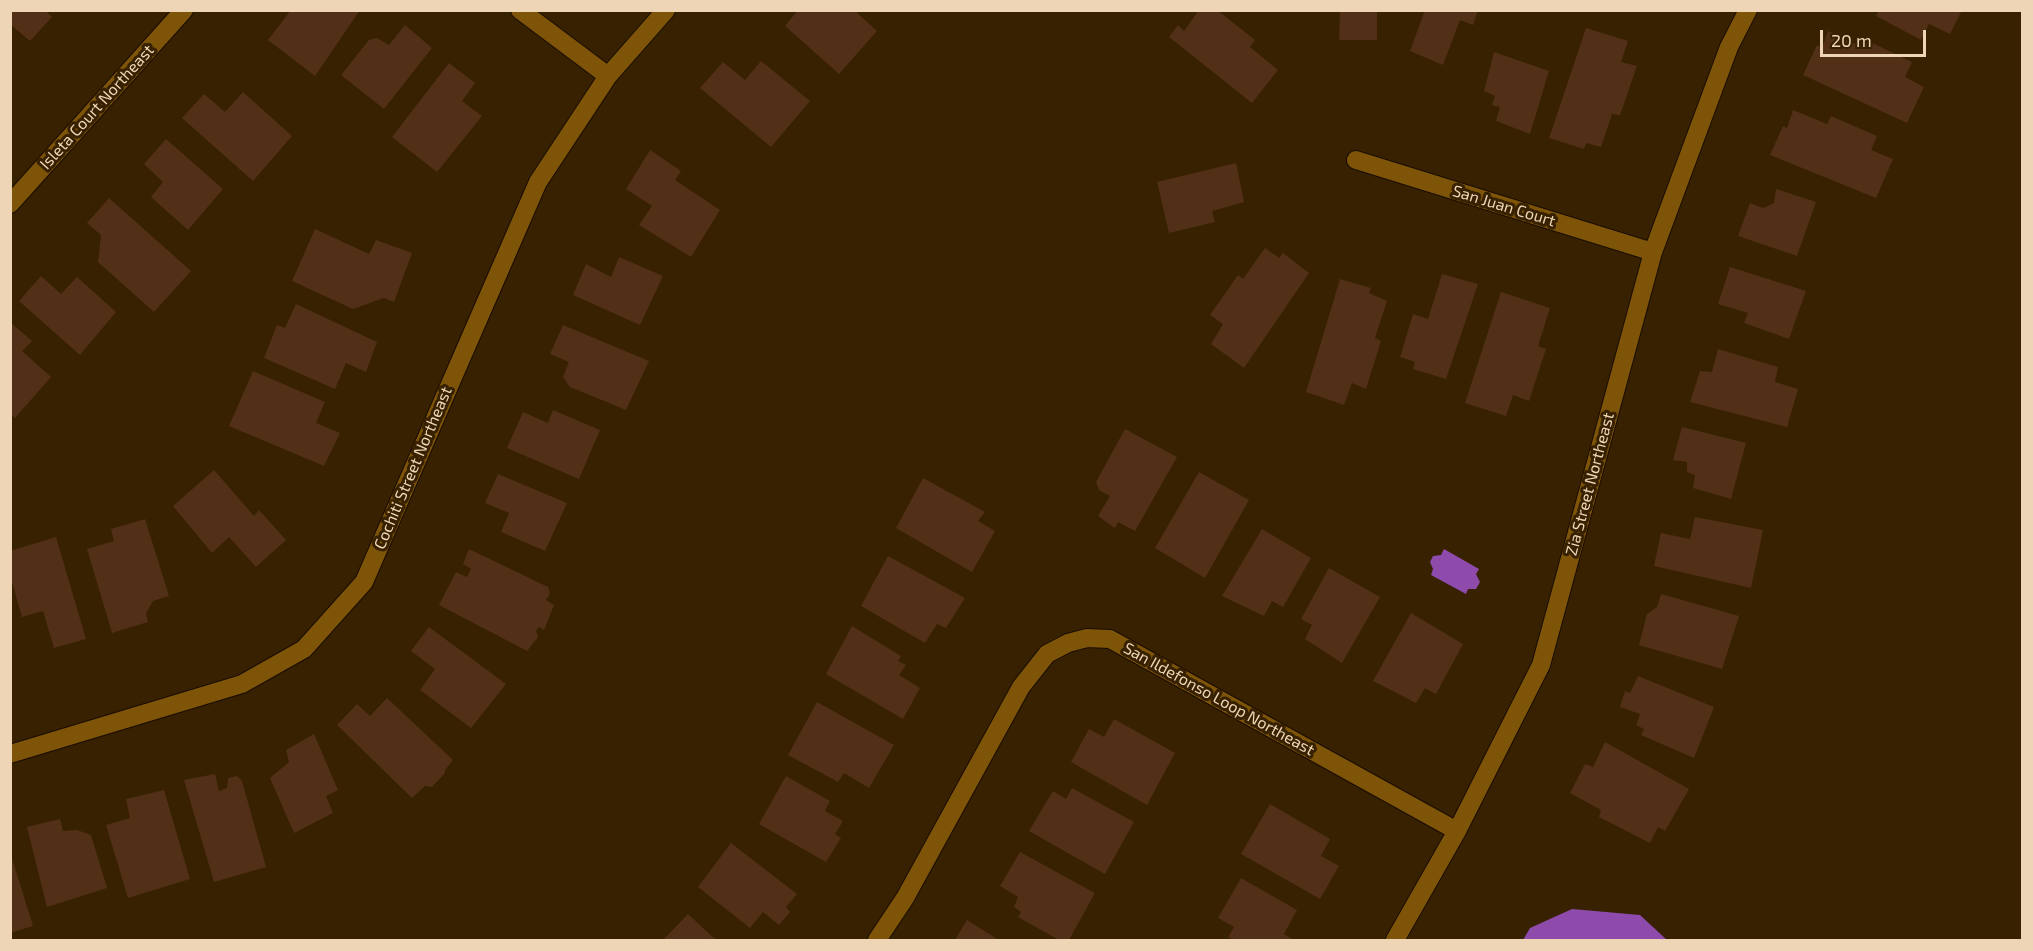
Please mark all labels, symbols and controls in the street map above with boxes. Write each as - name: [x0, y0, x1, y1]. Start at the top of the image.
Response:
- scale bar: [1823, 18, 1930, 56]
- text: 20 m: [1831, 29, 1872, 51]
- street label: Isleta Court Northeast: [36, 41, 158, 173]
- street label: San Juan Court: [1450, 181, 1558, 231]
- street label: Cochiti Street Northeast: [370, 384, 456, 552]
- street label: Zia Street Northeast: [1562, 410, 1618, 558]
- street label: San Ildefonso Loop Northeast: [1120, 638, 1318, 760]

